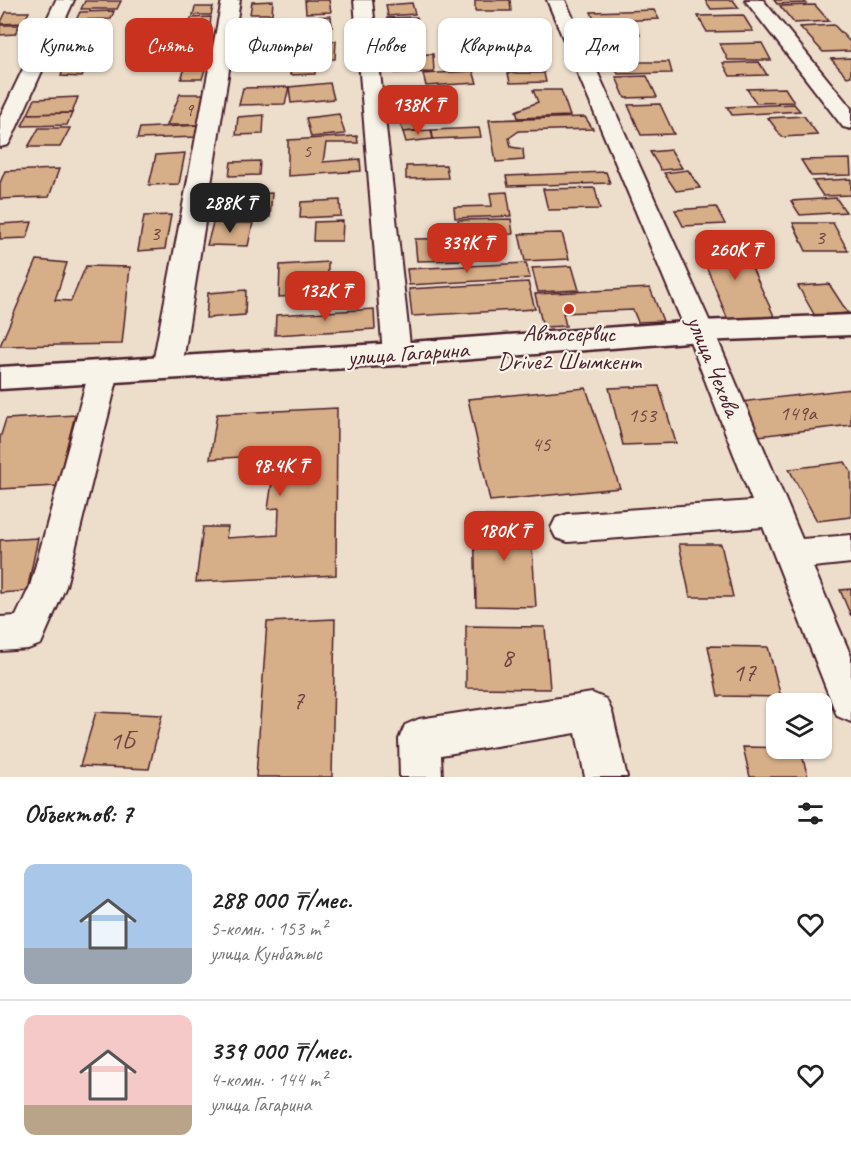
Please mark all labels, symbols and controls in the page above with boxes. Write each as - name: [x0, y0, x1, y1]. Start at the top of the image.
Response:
- chip: Купить: [18, 18, 113, 72]
- chip: Снять: [125, 18, 213, 72]
- chip: Фильтры: [225, 18, 332, 72]
- chip: Новое: [344, 18, 426, 72]
- chip: Квартира: [438, 18, 552, 72]
- chip: Дом: [564, 18, 639, 72]
- pin: 138K ₸: [369, 85, 467, 136]
- text: 138K ₸: [392, 92, 444, 117]
- house number: 9: [185, 99, 195, 121]
- house number: 5: [303, 140, 312, 162]
- pin: 288K ₸: [181, 183, 279, 234]
- text: 288K ₸: [204, 190, 256, 215]
- house number: 3: [150, 220, 161, 246]
- pin: 339K ₸: [418, 223, 516, 274]
- house number: 3: [815, 224, 826, 250]
- text: 339K ₸: [441, 230, 493, 255]
- pin: 260K ₸: [686, 230, 784, 281]
- text: 260K ₸: [709, 237, 761, 262]
- pin: 132K ₸: [276, 271, 374, 322]
- text: 132K ₸: [299, 278, 351, 303]
- marker: Автосервис Drive2 Шымкент: [562, 302, 576, 316]
- street label: улица Чехова: [679, 309, 749, 423]
- place label: Автосервис Drive2 Шымкент: [497, 318, 642, 376]
- street label: улица Гагарина: [344, 334, 471, 372]
- house number: 149а: [779, 400, 819, 426]
- house number: 153: [628, 402, 658, 428]
- house number: 45: [532, 431, 552, 457]
- pin: 98.4K ₸: [225, 446, 335, 497]
- text: 98.4K ₸: [252, 453, 308, 478]
- pin: 180K ₸: [455, 511, 553, 562]
- text: 180K ₸: [478, 518, 530, 543]
- house number: 8: [501, 641, 515, 674]
- house number: 17: [732, 656, 757, 689]
- house number: 7: [292, 684, 305, 717]
- map controls: [766, 693, 832, 759]
- button: layers: [766, 693, 832, 759]
- house number: 1Б: [110, 724, 138, 757]
- text: Объектов: 7: [24, 797, 133, 830]
- icon: filters: [794, 797, 827, 830]
- text: 288 000 ₸/мес.: [210, 883, 352, 916]
- icon: home: [72, 888, 144, 960]
- icon: heart: [794, 908, 827, 941]
- text: 5-комн. · 153 m²: [210, 916, 327, 941]
- text: улица Кунбатыс: [210, 941, 322, 966]
- text: 339 000 ₸/мес.: [210, 1034, 352, 1067]
- icon: home: [72, 1039, 144, 1111]
- icon: heart: [794, 1059, 827, 1092]
- text: 4-комн. · 144 m²: [210, 1067, 327, 1092]
- text: улица Гагарина: [210, 1092, 311, 1117]

